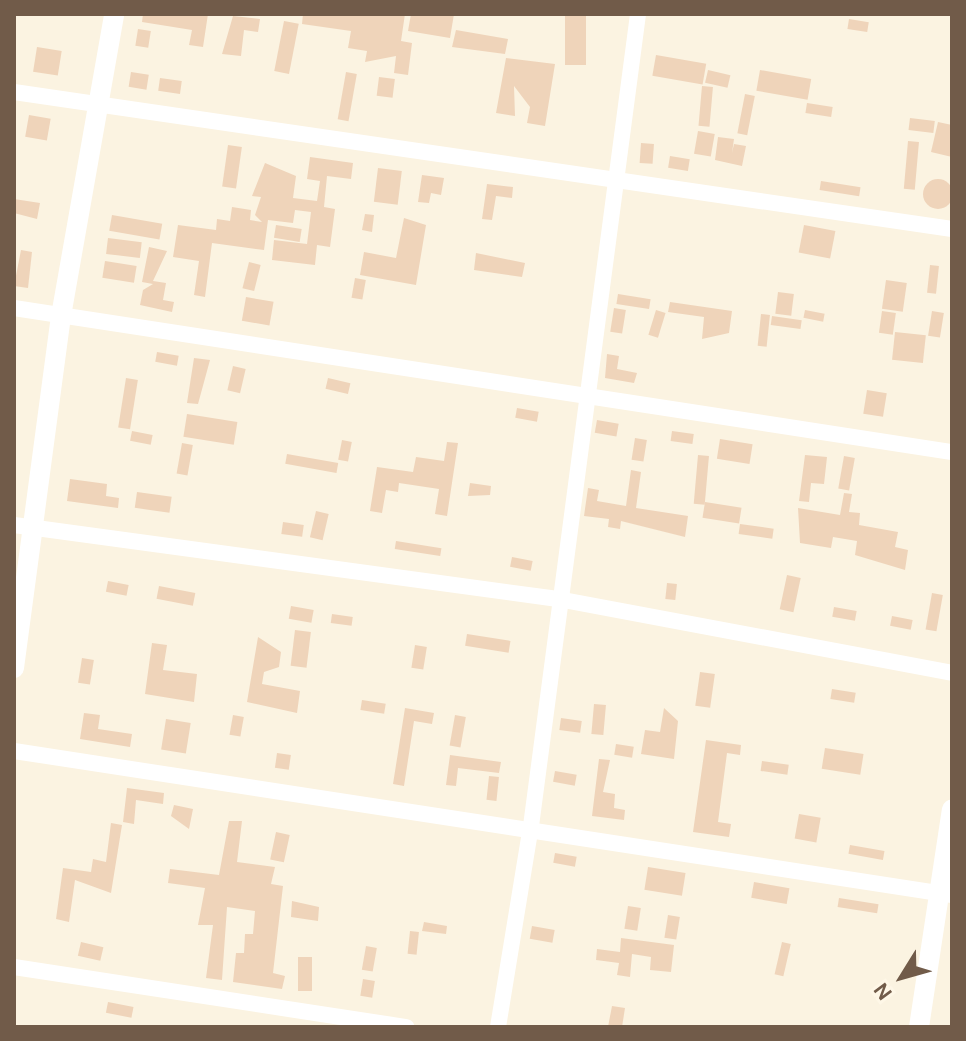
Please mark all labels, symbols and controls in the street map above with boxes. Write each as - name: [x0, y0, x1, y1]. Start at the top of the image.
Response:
- north arrow: [862, 937, 942, 1017]
- text: N: [868, 977, 898, 1006]

